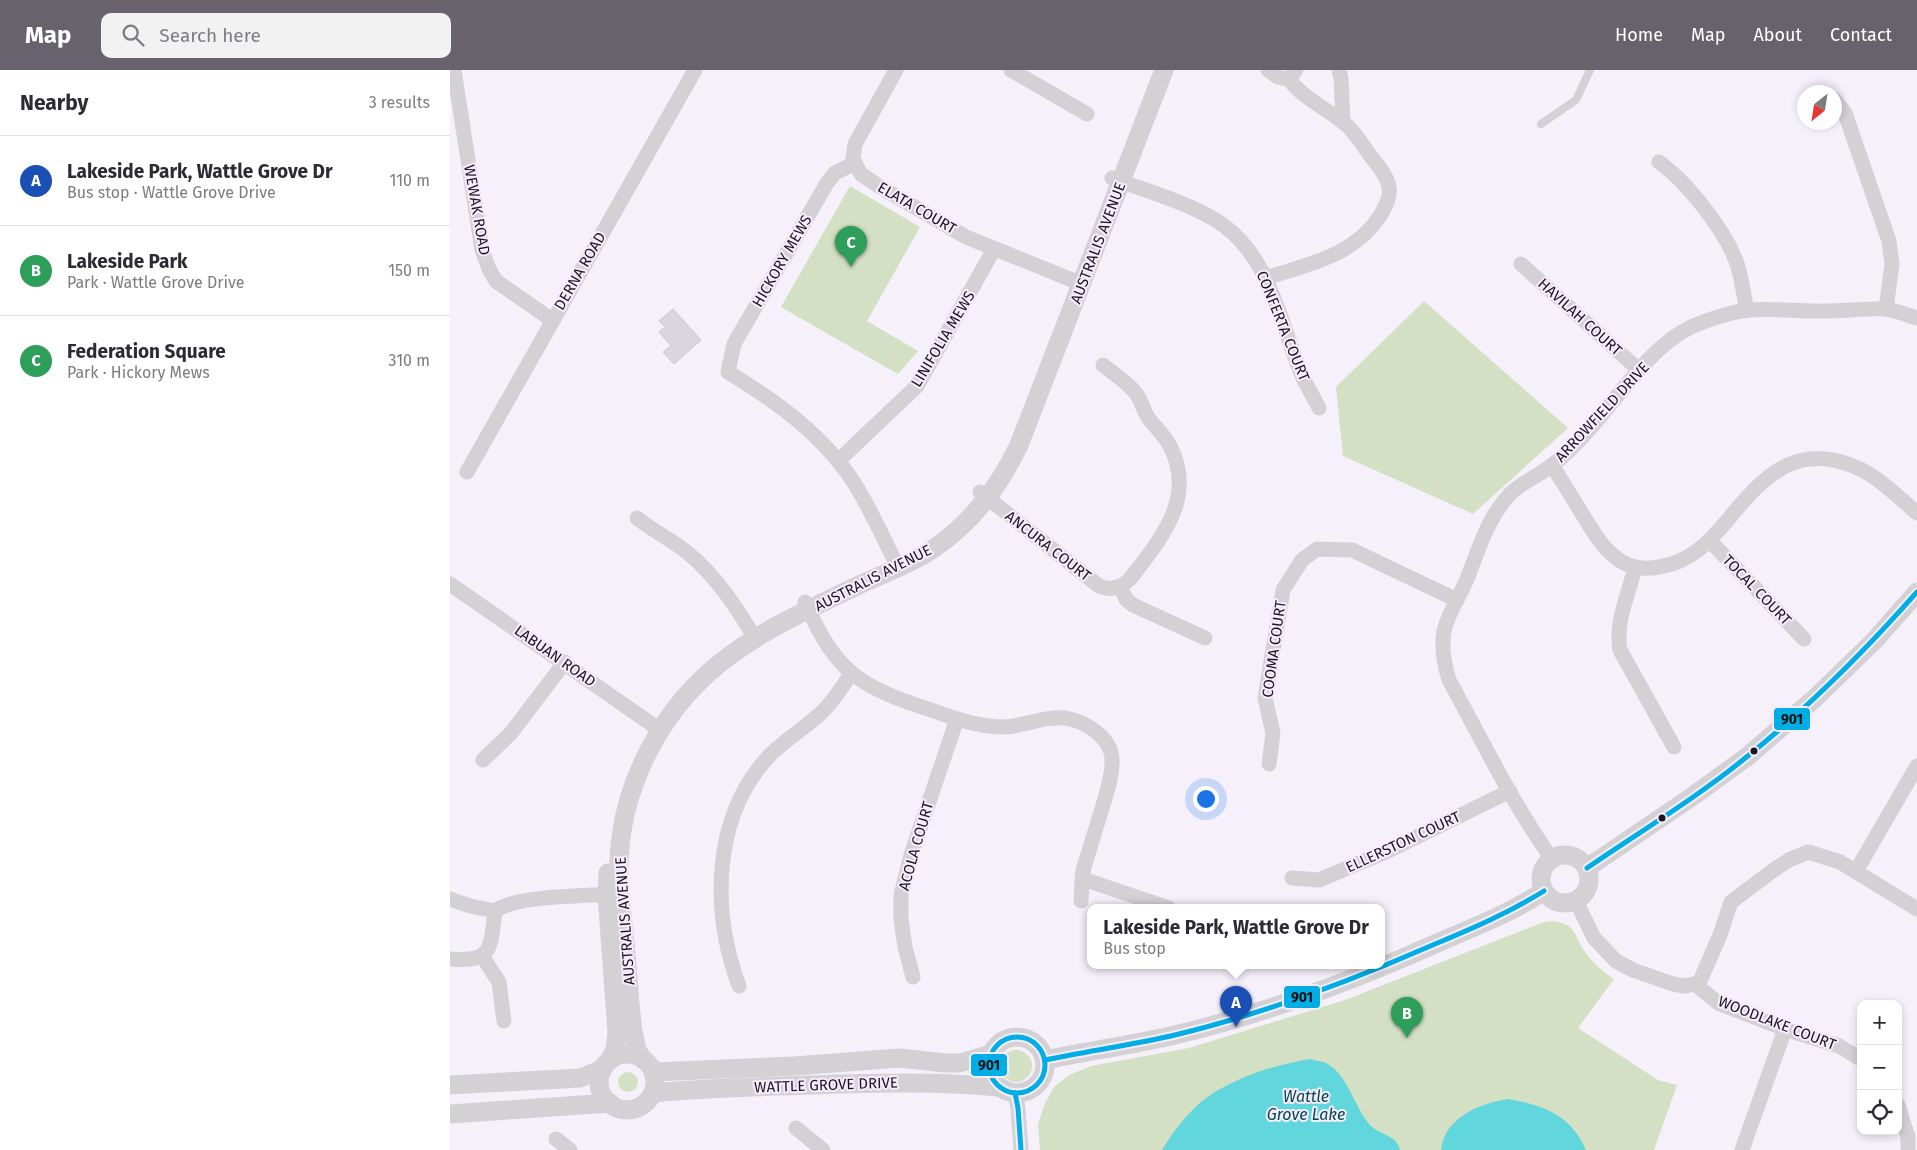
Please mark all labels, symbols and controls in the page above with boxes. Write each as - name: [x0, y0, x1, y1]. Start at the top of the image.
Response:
- search box: [101, 13, 451, 58]
- text: Map: [25, 21, 71, 49]
- icon: search: [119, 21, 147, 49]
- text: Search here: [159, 24, 261, 47]
- text: Home: [1615, 24, 1663, 46]
- text: Map: [1691, 24, 1725, 46]
- text: About: [1753, 24, 1802, 46]
- text: Contact: [1830, 24, 1892, 46]
- north arrow: [1797, 85, 1842, 130]
- text: Nearby: [20, 90, 88, 116]
- text: 3 results: [369, 93, 430, 112]
- text: Lakeside Park, Wattle Grove Dr: [67, 160, 333, 183]
- street label: WEWAK ROAD: [460, 163, 494, 257]
- text: A: [31, 171, 41, 190]
- text: 110 m: [389, 171, 430, 190]
- street label: ELATA COURT: [874, 178, 960, 238]
- street label: AUSTRALIS AVENUE: [1067, 180, 1129, 306]
- text: Bus stop · Wattle Grove Drive: [67, 183, 276, 202]
- street label: HICKORY MEWS: [748, 212, 816, 310]
- pin: C: [835, 226, 867, 267]
- street label: DERNA ROAD: [550, 229, 610, 313]
- text: Lakeside Park: [67, 250, 188, 273]
- text: B: [31, 261, 41, 280]
- text: 150 m: [388, 261, 430, 280]
- street label: CONFERTA COURT: [1253, 268, 1313, 384]
- text: Park · Wattle Grove Drive: [67, 273, 245, 292]
- street label: HAVILAH COURT: [1534, 275, 1626, 359]
- street label: LINIFOLIA MEWS: [907, 288, 979, 390]
- text: Federation Square: [67, 340, 226, 363]
- text: C: [31, 351, 41, 370]
- text: 310 m: [389, 351, 430, 370]
- street label: ARROWFIELD DRIVE: [1551, 358, 1653, 466]
- text: Park · Hickory Mews: [67, 363, 210, 382]
- street label: ANCURA COURT: [1002, 507, 1095, 585]
- street label: AUSTRALIS AVENUE: [812, 541, 934, 615]
- street label: TOCAL COURT: [1719, 551, 1795, 629]
- street label: COOMA COURT: [1258, 599, 1290, 699]
- street label: LABUAN ROAD: [511, 621, 599, 691]
- line badge: 901: [1773, 707, 1811, 731]
- text: 901: [1781, 711, 1803, 728]
- unlabelled marker: [1749, 746, 1759, 756]
- your location: [1193, 786, 1219, 812]
- street label: ACOLA COURT: [895, 799, 937, 893]
- street label: ELLERSTON COURT: [1343, 807, 1463, 876]
- unlabelled marker: [1657, 813, 1667, 823]
- street label: AUSTRALIS AVENUE: [612, 856, 638, 986]
- popup: [1087, 904, 1385, 969]
- text: Lakeside Park, Wattle Grove Dr: [1103, 916, 1369, 939]
- text: Bus stop: [1103, 939, 1166, 958]
- line badge: 901: [1283, 985, 1321, 1009]
- pin: A: [1220, 986, 1252, 1027]
- text: 901: [1291, 989, 1313, 1006]
- street label: WOODLAKE COURT: [1716, 992, 1839, 1054]
- pin: B: [1391, 997, 1423, 1038]
- map controls: [1857, 1000, 1902, 1135]
- button: +: [1857, 1000, 1902, 1045]
- button: −: [1857, 1045, 1902, 1090]
- line badge: 901: [970, 1053, 1008, 1077]
- text: 901: [978, 1057, 1000, 1074]
- street label: WATTLE GROVE DRIVE: [754, 1073, 898, 1097]
- water label: Wattle Grove Lake: [1267, 1087, 1345, 1124]
- button: locate: [1857, 1090, 1902, 1135]

